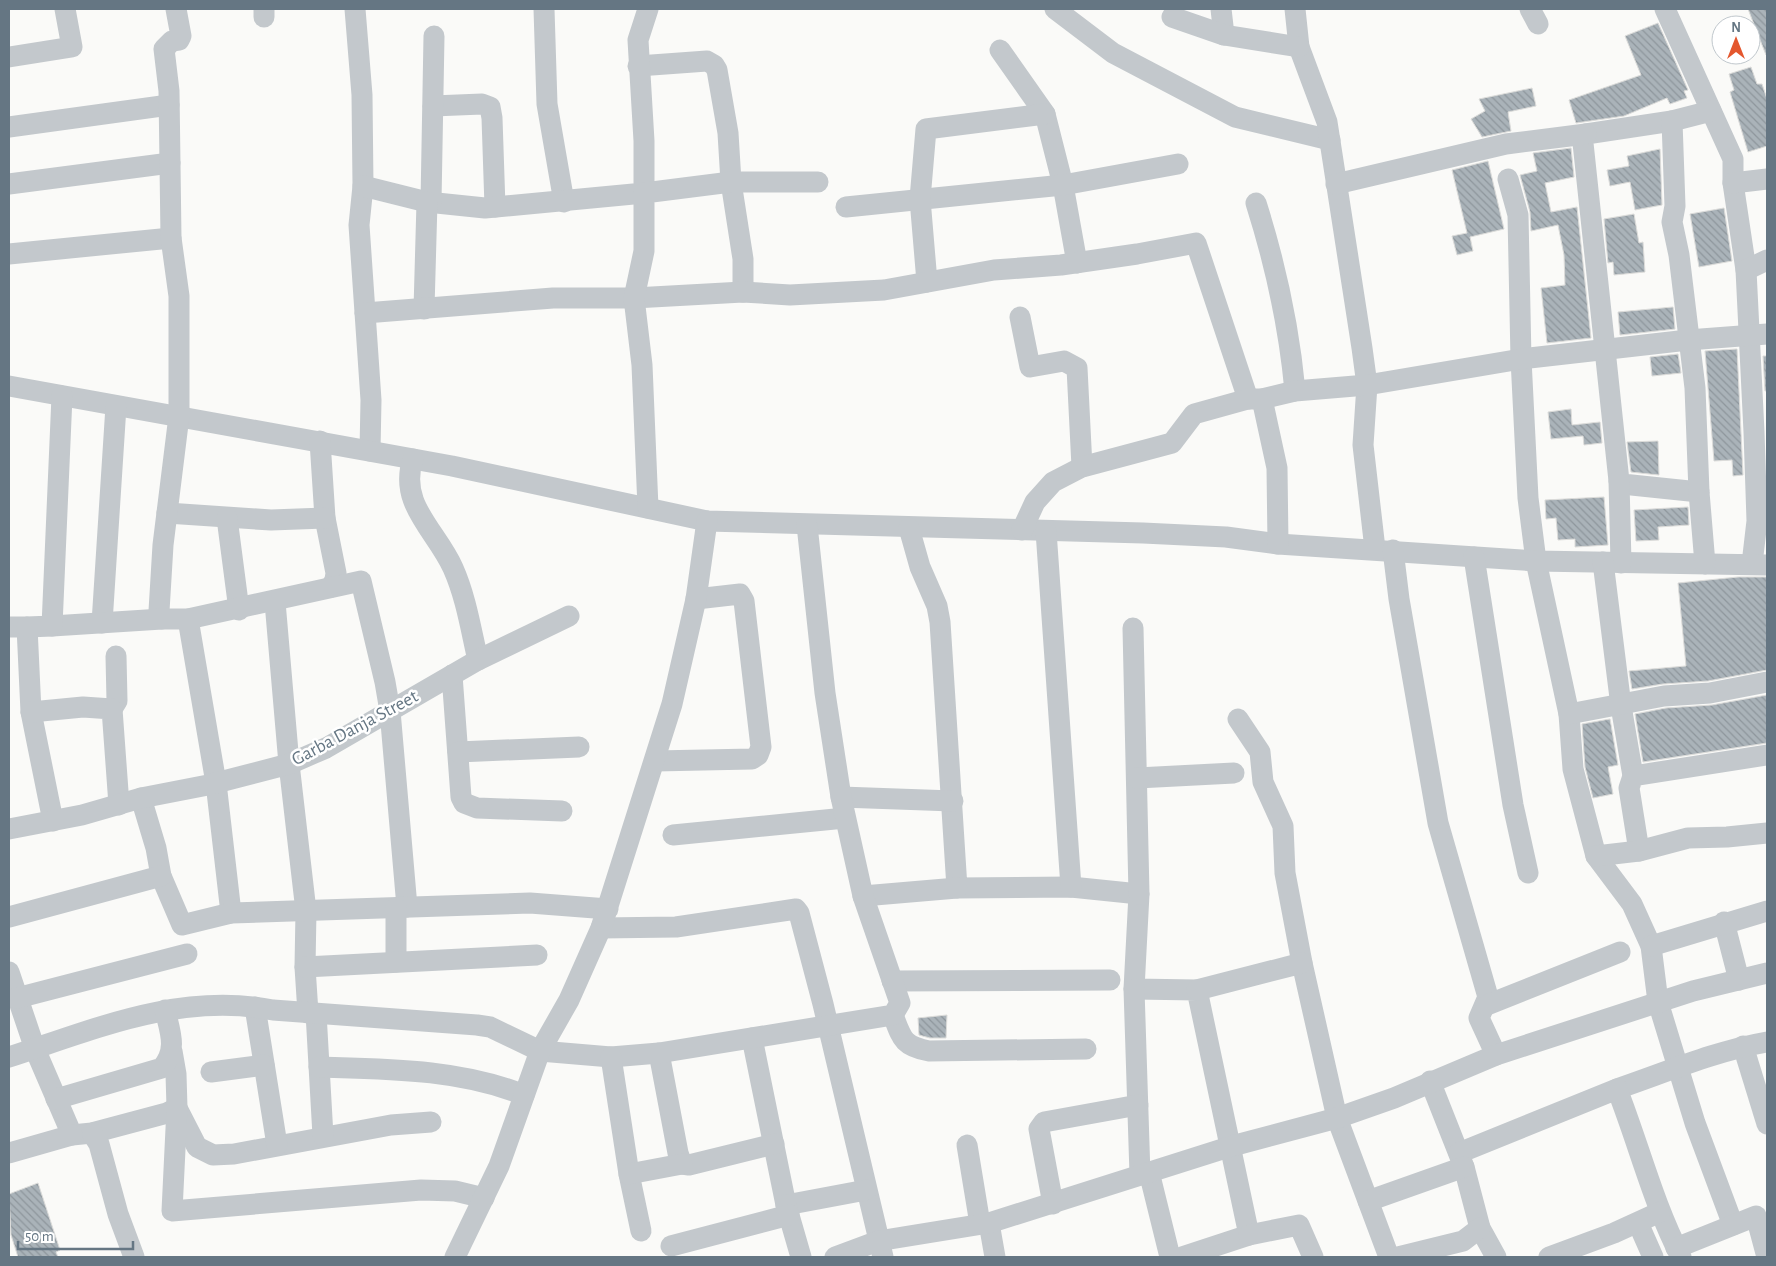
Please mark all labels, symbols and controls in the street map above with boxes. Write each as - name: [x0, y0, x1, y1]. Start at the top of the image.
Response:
- north arrow: [1711, 15, 1761, 65]
- text: N: [1731, 21, 1741, 35]
- street label: Garba Danja Street: [289, 687, 421, 769]
- scale bar: [18, 1218, 132, 1250]
- text: 50 m: [25, 1229, 54, 1244]

